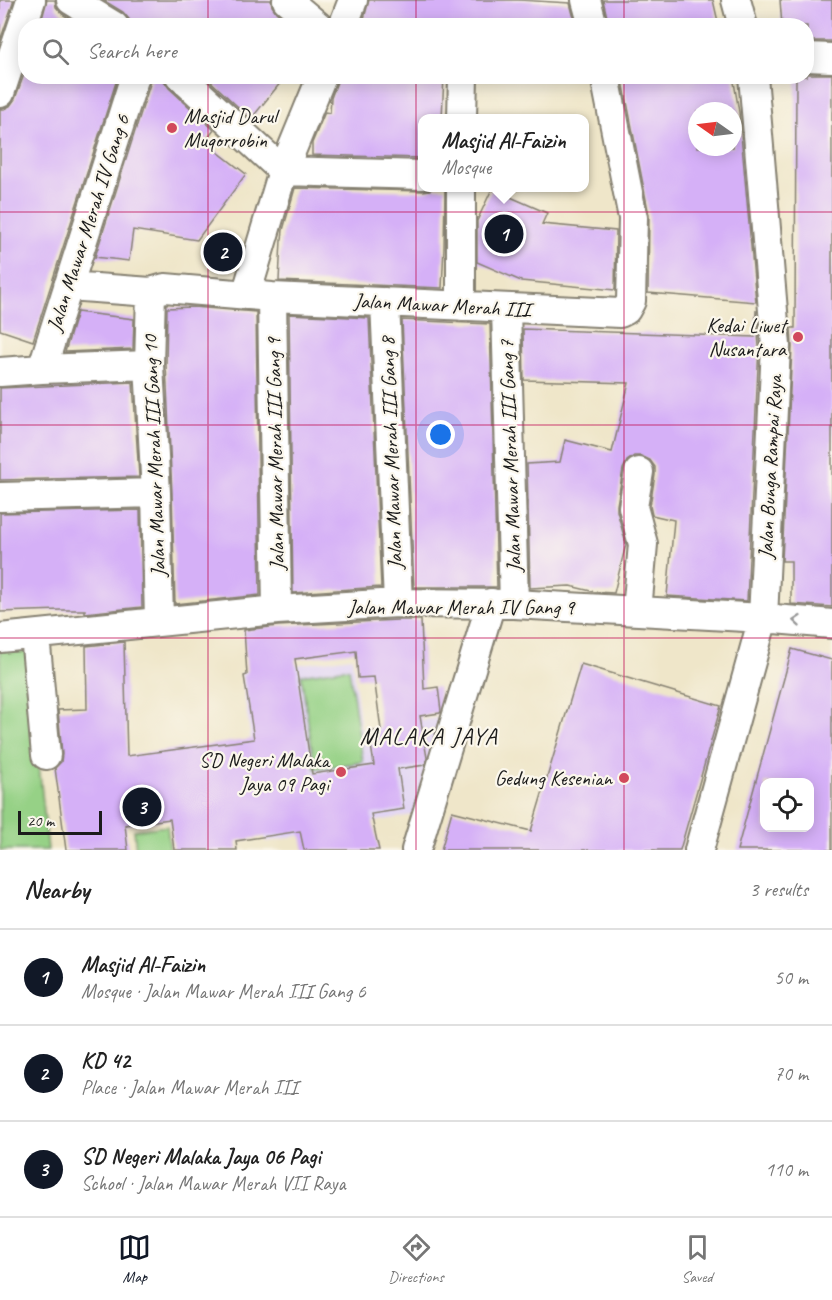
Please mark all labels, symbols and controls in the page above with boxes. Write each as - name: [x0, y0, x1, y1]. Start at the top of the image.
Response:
- search box: [18, 18, 814, 84]
- icon: search: [39, 35, 72, 68]
- text: Search here: [87, 37, 177, 65]
- north arrow: [688, 102, 742, 156]
- place label: Masjid Darul Muqorrobin: [184, 103, 280, 153]
- street label: Jalan Mawar Merah IV Gang 6: [40, 111, 136, 336]
- popup: [418, 114, 589, 192]
- marker: Masjid Darul Muqorrobin: [165, 121, 179, 135]
- text: Masjid Al-Faizin: [441, 127, 566, 155]
- text: Mosque: [441, 155, 491, 180]
- pin: 1: [484, 212, 524, 256]
- pin: 2: [204, 230, 242, 274]
- street label: Jalan Mawar Merah III: [352, 287, 535, 323]
- place label: Kedai Liwet Nusantara: [706, 312, 789, 362]
- marker: Kedai Liwet Nusantara: [791, 330, 805, 344]
- street label: Jalan Mawar Merah III Gang 10: [137, 333, 171, 578]
- street label: Jalan Mawar Merah III Gang 8: [374, 334, 408, 571]
- street label: Jalan Mawar Merah III Gang 9: [260, 336, 290, 571]
- street label: Jalan Mawar Merah III Gang 7: [493, 338, 527, 574]
- street label: Jalan Bunga Rampai Raya: [752, 372, 788, 561]
- your location: [426, 420, 455, 449]
- street label: Jalan Mawar Merah IV Gang 9: [347, 594, 576, 620]
- one-way arrow: [793, 615, 802, 628]
- district label: MALAKA JAYA: [360, 721, 498, 751]
- place label: SD Negeri Malaka Jaya 09 Pagi: [199, 747, 332, 797]
- marker: SD Negeri Malaka Jaya 09 Pagi: [334, 765, 348, 779]
- place label: Gedung Kesenian: [495, 765, 614, 791]
- marker: Gedung Kesenian: [617, 771, 631, 785]
- map controls: [760, 778, 814, 832]
- button: locate: [760, 778, 814, 832]
- pin: 3: [122, 784, 162, 830]
- scale bar: [18, 808, 102, 836]
- text: 20 m: [27, 811, 54, 831]
- text: Nearby: [24, 873, 89, 906]
- text: 3 results: [749, 877, 808, 902]
- text: Masjid Al-Faizin: [81, 951, 205, 979]
- text: 1: [39, 965, 48, 990]
- text: 50 m: [774, 965, 808, 990]
- text: Mosque · Jalan Mawar Merah III Gang 6: [81, 979, 366, 1004]
- text: KD 42: [81, 1047, 130, 1075]
- text: 2: [39, 1061, 48, 1086]
- text: 70 m: [774, 1061, 808, 1086]
- text: Place · Jalan Mawar Merah III: [81, 1075, 298, 1100]
- text: SD Negeri Malaka Jaya 06 Pagi: [81, 1143, 321, 1171]
- text: 3: [39, 1157, 48, 1182]
- text: 110 m: [765, 1157, 808, 1182]
- text: School · Jalan Mawar Merah VII Raya: [81, 1171, 345, 1196]
- tab: Map: [118, 1231, 151, 1287]
- tab: Directions: [388, 1231, 444, 1287]
- tab: Saved: [681, 1231, 714, 1287]

